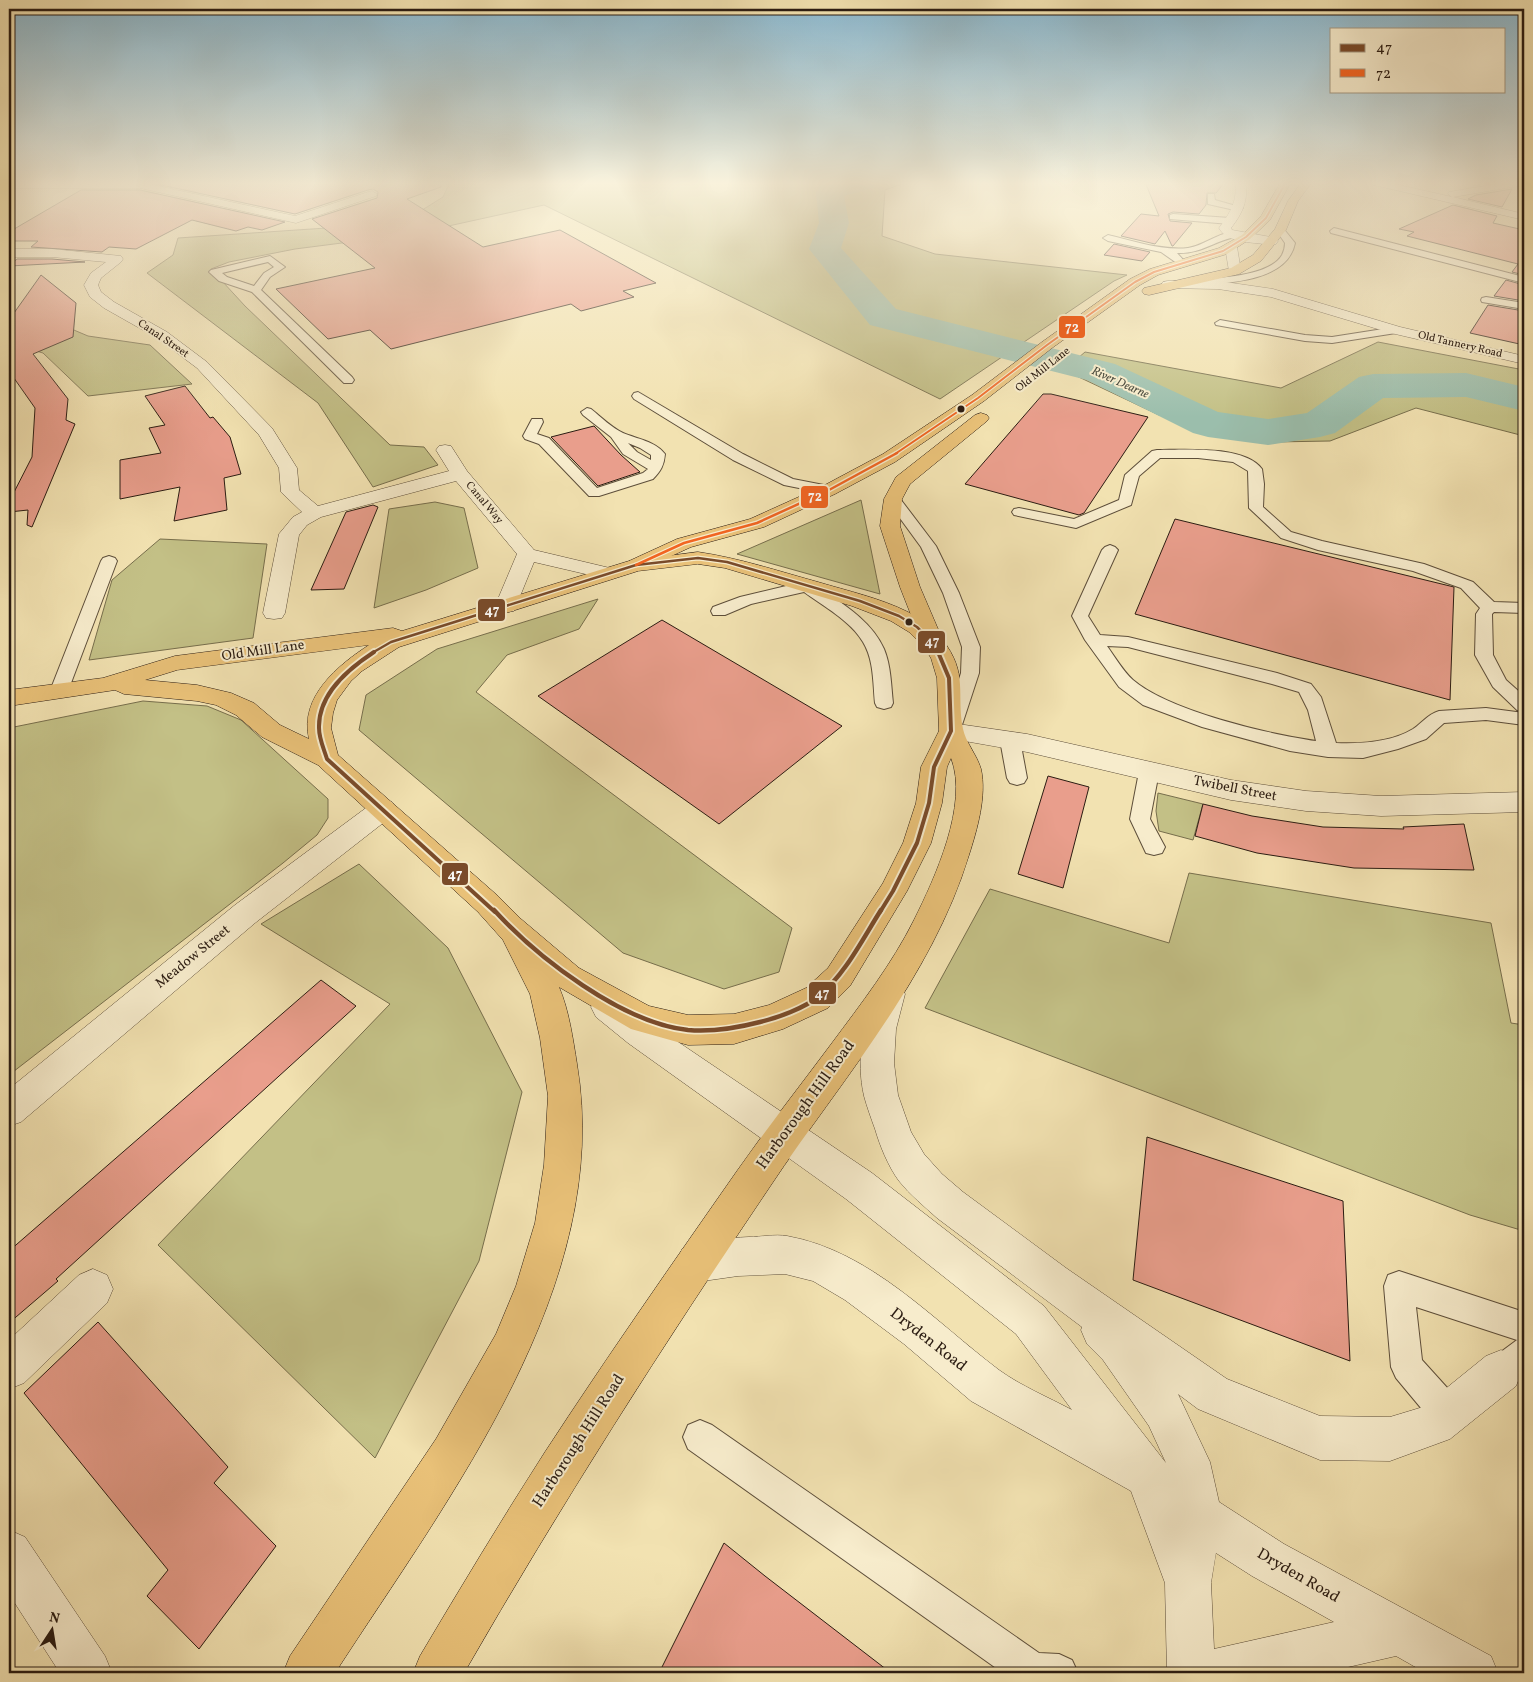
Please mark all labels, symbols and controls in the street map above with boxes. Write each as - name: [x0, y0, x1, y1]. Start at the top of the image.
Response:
- legend: [1330, 28, 1506, 92]
- text: 47: [1376, 38, 1392, 59]
- text: 72: [1376, 64, 1391, 85]
- line badge: 72: [1058, 315, 1086, 339]
- street label: Canal Street: [134, 316, 192, 362]
- text: 72: [1065, 319, 1079, 338]
- street label: Old Tannery Road: [1416, 328, 1504, 362]
- street label: Old Mill Lane: [1013, 344, 1073, 396]
- water label: River Dearne: [1089, 363, 1152, 403]
- unlabelled marker: [956, 404, 966, 414]
- street label: Canal Way: [462, 479, 506, 527]
- line badge: 72: [800, 485, 829, 509]
- text: 72: [808, 488, 822, 507]
- line badge: 47: [477, 598, 506, 622]
- text: 47: [484, 602, 500, 621]
- unlabelled marker: [904, 617, 914, 627]
- line badge: 47: [917, 630, 946, 654]
- text: 47: [924, 633, 940, 652]
- street label: Old Mill Lane: [220, 636, 306, 666]
- street label: Twibell Street: [1192, 772, 1278, 806]
- line badge: 47: [441, 862, 469, 886]
- text: 47: [447, 866, 463, 885]
- street label: Meadow Street: [151, 921, 235, 993]
- line badge: 47: [808, 981, 837, 1005]
- text: 47: [814, 985, 830, 1004]
- street label: Harborough Hill Road: [752, 1036, 860, 1174]
- street label: Dryden Road: [885, 1303, 971, 1377]
- street label: Harborough Hill Road: [528, 1370, 630, 1512]
- street label: Dryden Road: [1253, 1543, 1343, 1609]
- north arrow: [28, 1604, 78, 1654]
- text: N: [47, 1608, 61, 1629]

